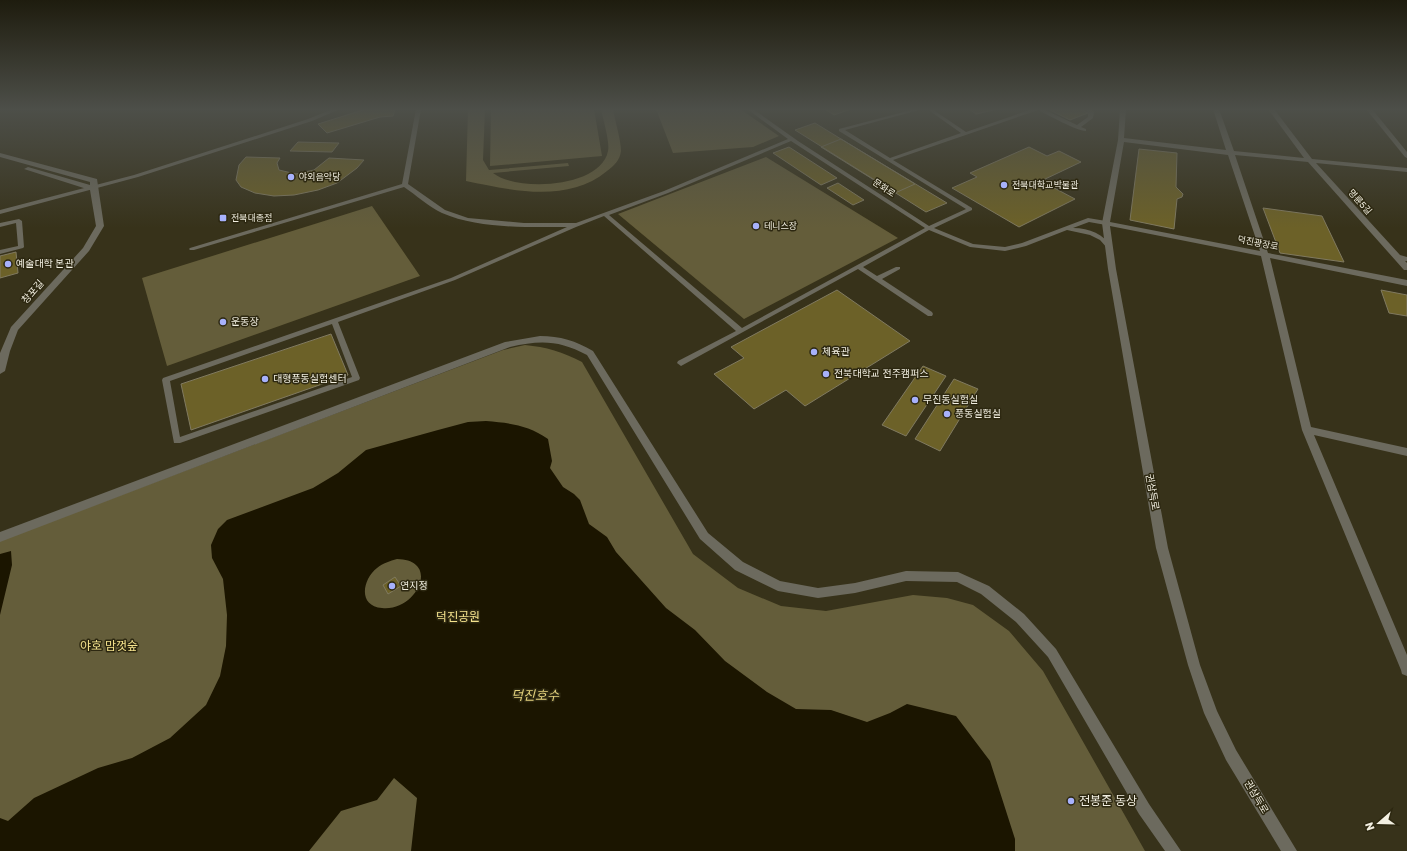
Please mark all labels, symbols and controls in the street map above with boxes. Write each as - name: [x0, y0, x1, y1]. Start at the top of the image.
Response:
- marker: 야외음악당: [286, 172, 296, 182]
- place label: 야외음악당: [299, 172, 341, 182]
- street label: 문화로: [871, 177, 897, 199]
- place label: 전북대학교박물관: [1012, 179, 1079, 190]
- marker: 전북대학교박물관: [999, 180, 1009, 190]
- street label: 명륜5길: [1346, 187, 1374, 217]
- marker: 전북대종점: [218, 213, 228, 223]
- place label: 전북대종점: [231, 213, 272, 223]
- marker: 테니스장: [751, 221, 761, 231]
- place label: 테니스장: [764, 221, 797, 231]
- street label: 덕진광장로: [1237, 234, 1279, 252]
- place label: 예술대학 본관: [16, 258, 74, 270]
- marker: 예술대학 본관: [3, 259, 13, 269]
- street label: 창포길: [19, 278, 47, 306]
- place label: 운동장: [231, 316, 259, 328]
- marker: 운동장: [218, 317, 228, 327]
- place label: 체육관: [822, 346, 850, 358]
- marker: 체육관: [809, 347, 819, 357]
- place label: 전북대학교 전주캠퍼스: [834, 368, 928, 380]
- marker: 전북대학교 전주캠퍼스: [821, 369, 831, 379]
- place label: 대형풍동실험센터: [273, 373, 347, 385]
- marker: 대형풍동실험센터: [260, 374, 270, 384]
- place label: 무진동실험실: [923, 394, 978, 406]
- marker: 무진동실험실: [910, 395, 920, 405]
- place label: 풍동실험실: [955, 408, 1001, 420]
- marker: 풍동실험실: [942, 409, 952, 419]
- street label: 권삼득로: [1143, 473, 1161, 511]
- place label: 연지정: [400, 580, 428, 592]
- marker: 연지정: [387, 581, 397, 591]
- park label: 덕진공원: [436, 610, 480, 624]
- park label: 야호 맘껏숲: [80, 639, 138, 653]
- water label: 덕진호수: [511, 688, 560, 703]
- street label: 권삼득로: [1241, 778, 1271, 816]
- place label: 전봉준 동상: [1079, 794, 1137, 808]
- marker: 전봉준 동상: [1066, 796, 1076, 806]
- north arrow: [1359, 803, 1399, 843]
- text: N: [1363, 820, 1378, 832]

